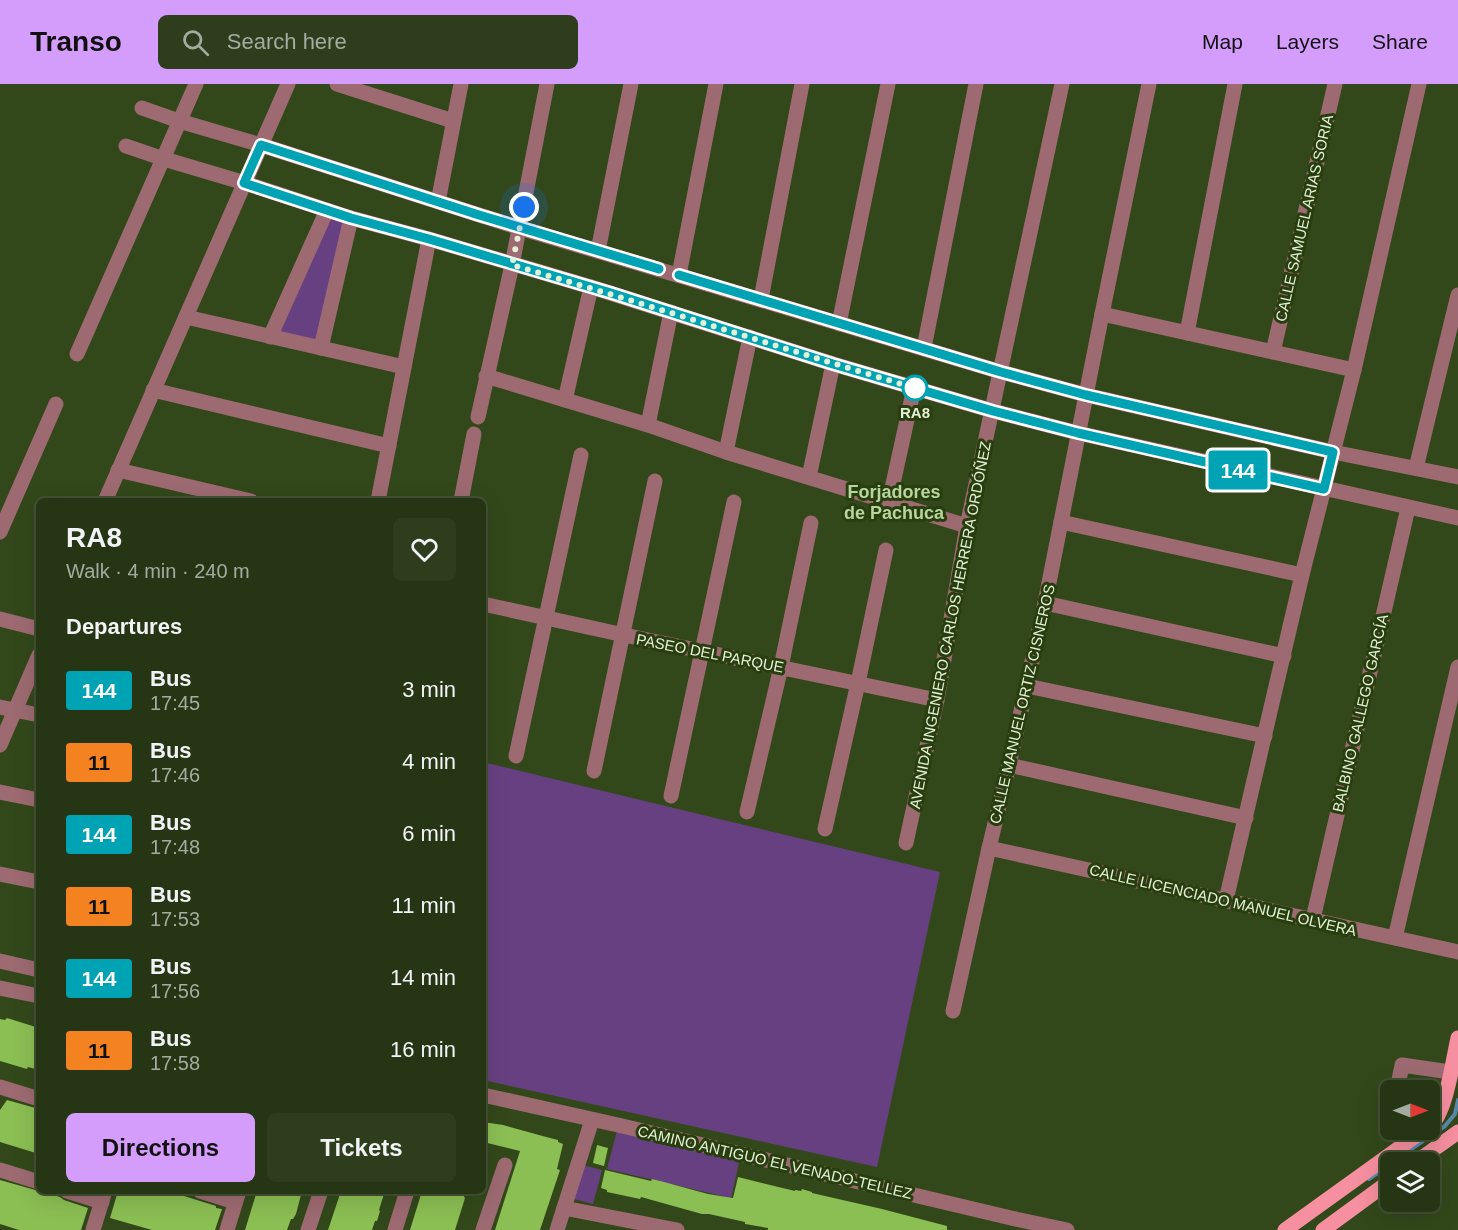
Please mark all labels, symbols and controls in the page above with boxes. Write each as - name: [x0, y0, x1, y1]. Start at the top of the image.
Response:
- search box: [158, 15, 578, 69]
- text: Transo: [30, 26, 122, 57]
- icon: search: [179, 26, 212, 59]
- text: Search here: [227, 29, 347, 54]
- text: Map: [1202, 30, 1243, 53]
- text: Layers: [1276, 30, 1339, 53]
- text: Share: [1372, 30, 1428, 53]
- street label: CALLE SAMUEL ARIAS SORIA: [1272, 113, 1336, 323]
- your location: [509, 192, 539, 222]
- marker: RA8: [902, 375, 928, 401]
- place label: RA8: [900, 404, 930, 421]
- street label: AVENIDA INGENIERO CARLOS HERRERA ORDÓÑEZ: [906, 440, 994, 810]
- line badge: 144: [1204, 450, 1272, 490]
- text: 144: [1220, 459, 1256, 482]
- district label: Forjadores de Pachuca: [844, 482, 945, 523]
- button: heart: [393, 518, 456, 581]
- text: RA8: [66, 522, 122, 553]
- text: Walk · 4 min · 240 m: [66, 560, 250, 582]
- street label: CALLE MANUEL ORTIZ CISNEROS: [986, 583, 1058, 825]
- street label: BALBINO GALLEGO GARCÍA: [1329, 612, 1391, 814]
- text: Departures: [66, 614, 182, 639]
- street label: PASEO DEL PARQUE: [635, 630, 785, 676]
- text: Bus: [150, 666, 192, 691]
- text: 3 min: [402, 677, 456, 702]
- text: 144: [81, 679, 117, 702]
- text: 17:45: [150, 692, 200, 714]
- text: Bus: [150, 738, 192, 763]
- text: 4 min: [402, 749, 456, 774]
- text: 11: [88, 751, 110, 774]
- text: 17:46: [150, 764, 200, 786]
- text: Bus: [150, 810, 192, 835]
- text: 6 min: [402, 821, 456, 846]
- text: 144: [81, 823, 117, 846]
- text: 17:48: [150, 836, 200, 858]
- street label: CALLE LICENCIADO MANUEL OLVERA: [1088, 861, 1358, 939]
- text: Bus: [150, 882, 192, 907]
- text: 11 min: [392, 893, 456, 918]
- text: 11: [88, 895, 110, 918]
- text: 17:53: [150, 908, 200, 930]
- text: Bus: [150, 954, 192, 979]
- text: 14 min: [390, 965, 456, 990]
- text: 144: [81, 967, 117, 990]
- text: 17:56: [150, 980, 200, 1002]
- text: Bus: [150, 1026, 192, 1051]
- text: 16 min: [390, 1037, 456, 1062]
- text: 11: [88, 1039, 110, 1062]
- text: 17:58: [150, 1052, 200, 1074]
- north arrow: [1380, 1080, 1440, 1140]
- map controls: [1380, 1080, 1440, 1212]
- button: Directions: [66, 1113, 255, 1182]
- button: Tickets: [267, 1113, 456, 1182]
- street label: CAMINO ANTIGUO EL VENADO-TELLEZ: [636, 1122, 914, 1202]
- button: layers: [1380, 1152, 1440, 1212]

